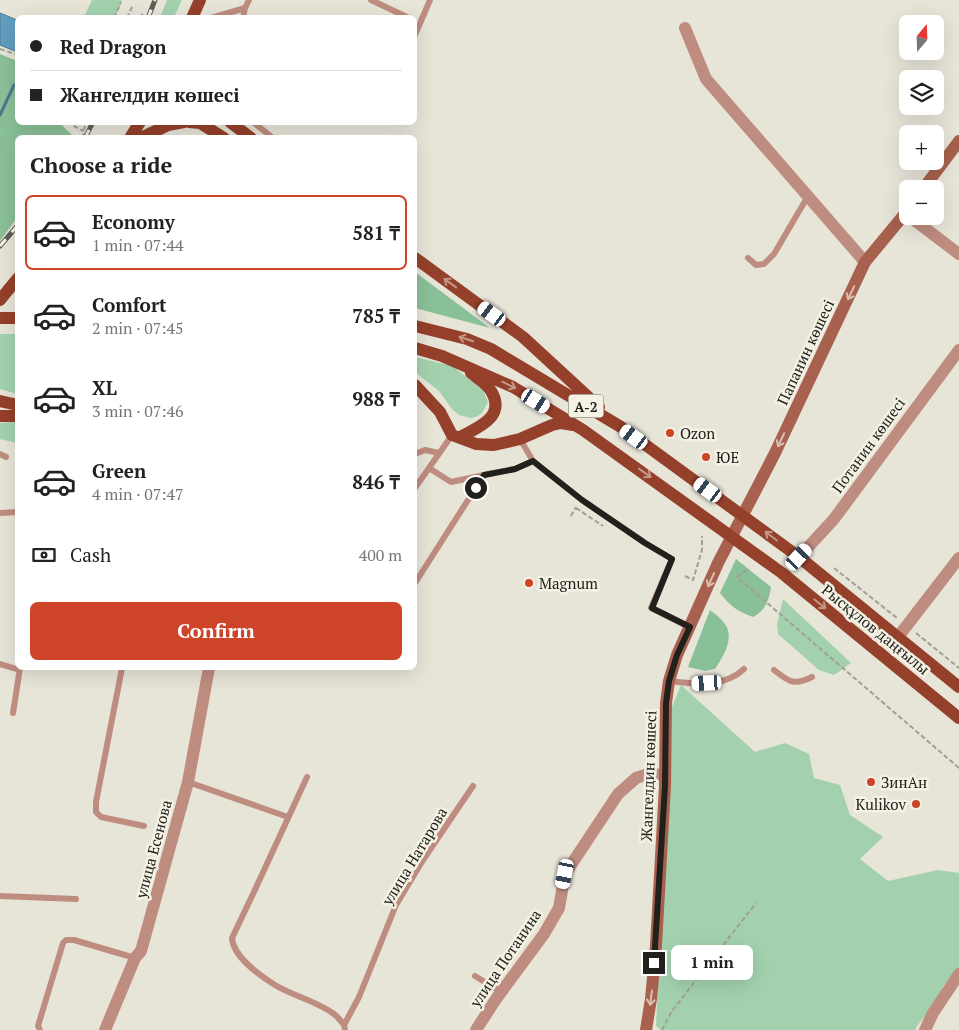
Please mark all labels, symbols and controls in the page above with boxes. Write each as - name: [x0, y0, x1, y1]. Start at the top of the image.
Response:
- north arrow: [899, 15, 944, 60]
- map controls: [899, 15, 944, 225]
- text: Red Dragon: [60, 34, 167, 59]
- button: layers: [899, 70, 944, 115]
- text: Жангелдин көшесі: [60, 82, 239, 107]
- button: +: [899, 125, 944, 170]
- text: Choose a ride: [30, 150, 172, 179]
- button: −: [899, 180, 944, 225]
- text: Economy: [92, 209, 175, 234]
- icon: car: [32, 210, 77, 255]
- text: 581 ₸: [352, 220, 400, 245]
- text: 1 min · 07:44: [92, 234, 184, 256]
- one-way arrow: [444, 278, 457, 289]
- one-way arrow: [845, 285, 855, 300]
- text: Comfort: [92, 292, 167, 317]
- icon: car: [32, 293, 77, 338]
- street label: Папанин көшесі: [772, 296, 838, 408]
- car: [475, 299, 508, 329]
- text: 785 ₸: [352, 303, 400, 328]
- text: 2 min · 07:45: [92, 317, 184, 339]
- one-way arrow: [458, 334, 474, 344]
- text: XL: [92, 375, 117, 400]
- icon: car: [32, 376, 77, 421]
- one-way arrow: [501, 381, 516, 390]
- text: 988 ₸: [352, 386, 400, 411]
- car: [519, 387, 552, 415]
- road number: A-2: [568, 394, 604, 418]
- street label: Потанин көшесі: [827, 394, 909, 496]
- text: 3 min · 07:46: [92, 400, 184, 422]
- car: [617, 422, 650, 452]
- place label: Ozon: [680, 423, 715, 443]
- marker: Ozon: [664, 427, 676, 439]
- one-way arrow: [776, 432, 785, 447]
- place label: ЮЕ: [716, 447, 739, 467]
- marker: ЮЕ: [700, 451, 712, 463]
- text: Green: [92, 458, 146, 483]
- icon: car: [32, 459, 77, 504]
- one-way arrow: [638, 468, 651, 479]
- text: 846 ₸: [352, 469, 400, 494]
- car: [691, 475, 724, 505]
- route start: [465, 477, 487, 499]
- text: 4 min · 07:47: [92, 483, 184, 505]
- one-way arrow: [765, 530, 778, 541]
- icon: cash: [30, 541, 58, 569]
- car: [783, 541, 814, 573]
- text: Cash: [70, 542, 111, 567]
- text: 400 m: [359, 544, 402, 566]
- one-way arrow: [705, 572, 715, 587]
- place label: Magnum: [539, 573, 598, 593]
- marker: Magnum: [523, 577, 535, 589]
- street label: Рысқұлов даңғылы: [818, 579, 934, 679]
- one-way arrow: [813, 599, 826, 610]
- button: Confirm: [30, 602, 402, 660]
- car: [691, 675, 722, 691]
- street label: Жангелдин көшесі: [636, 710, 660, 842]
- place label: ЗинАн: [881, 772, 927, 792]
- marker: ЗинАн: [865, 776, 877, 788]
- place label: Kulikov: [855, 794, 906, 814]
- street label: улица Есенова: [130, 797, 176, 901]
- marker: Kulikov: [910, 798, 922, 810]
- street label: улица Натарова: [376, 803, 451, 909]
- car: [554, 858, 575, 890]
- street label: улица Потанина: [464, 905, 545, 1012]
- callout: 1 min: [672, 946, 754, 980]
- text: 1 min: [690, 951, 734, 973]
- route end: [643, 952, 665, 974]
- one-way arrow: [646, 990, 656, 1006]

